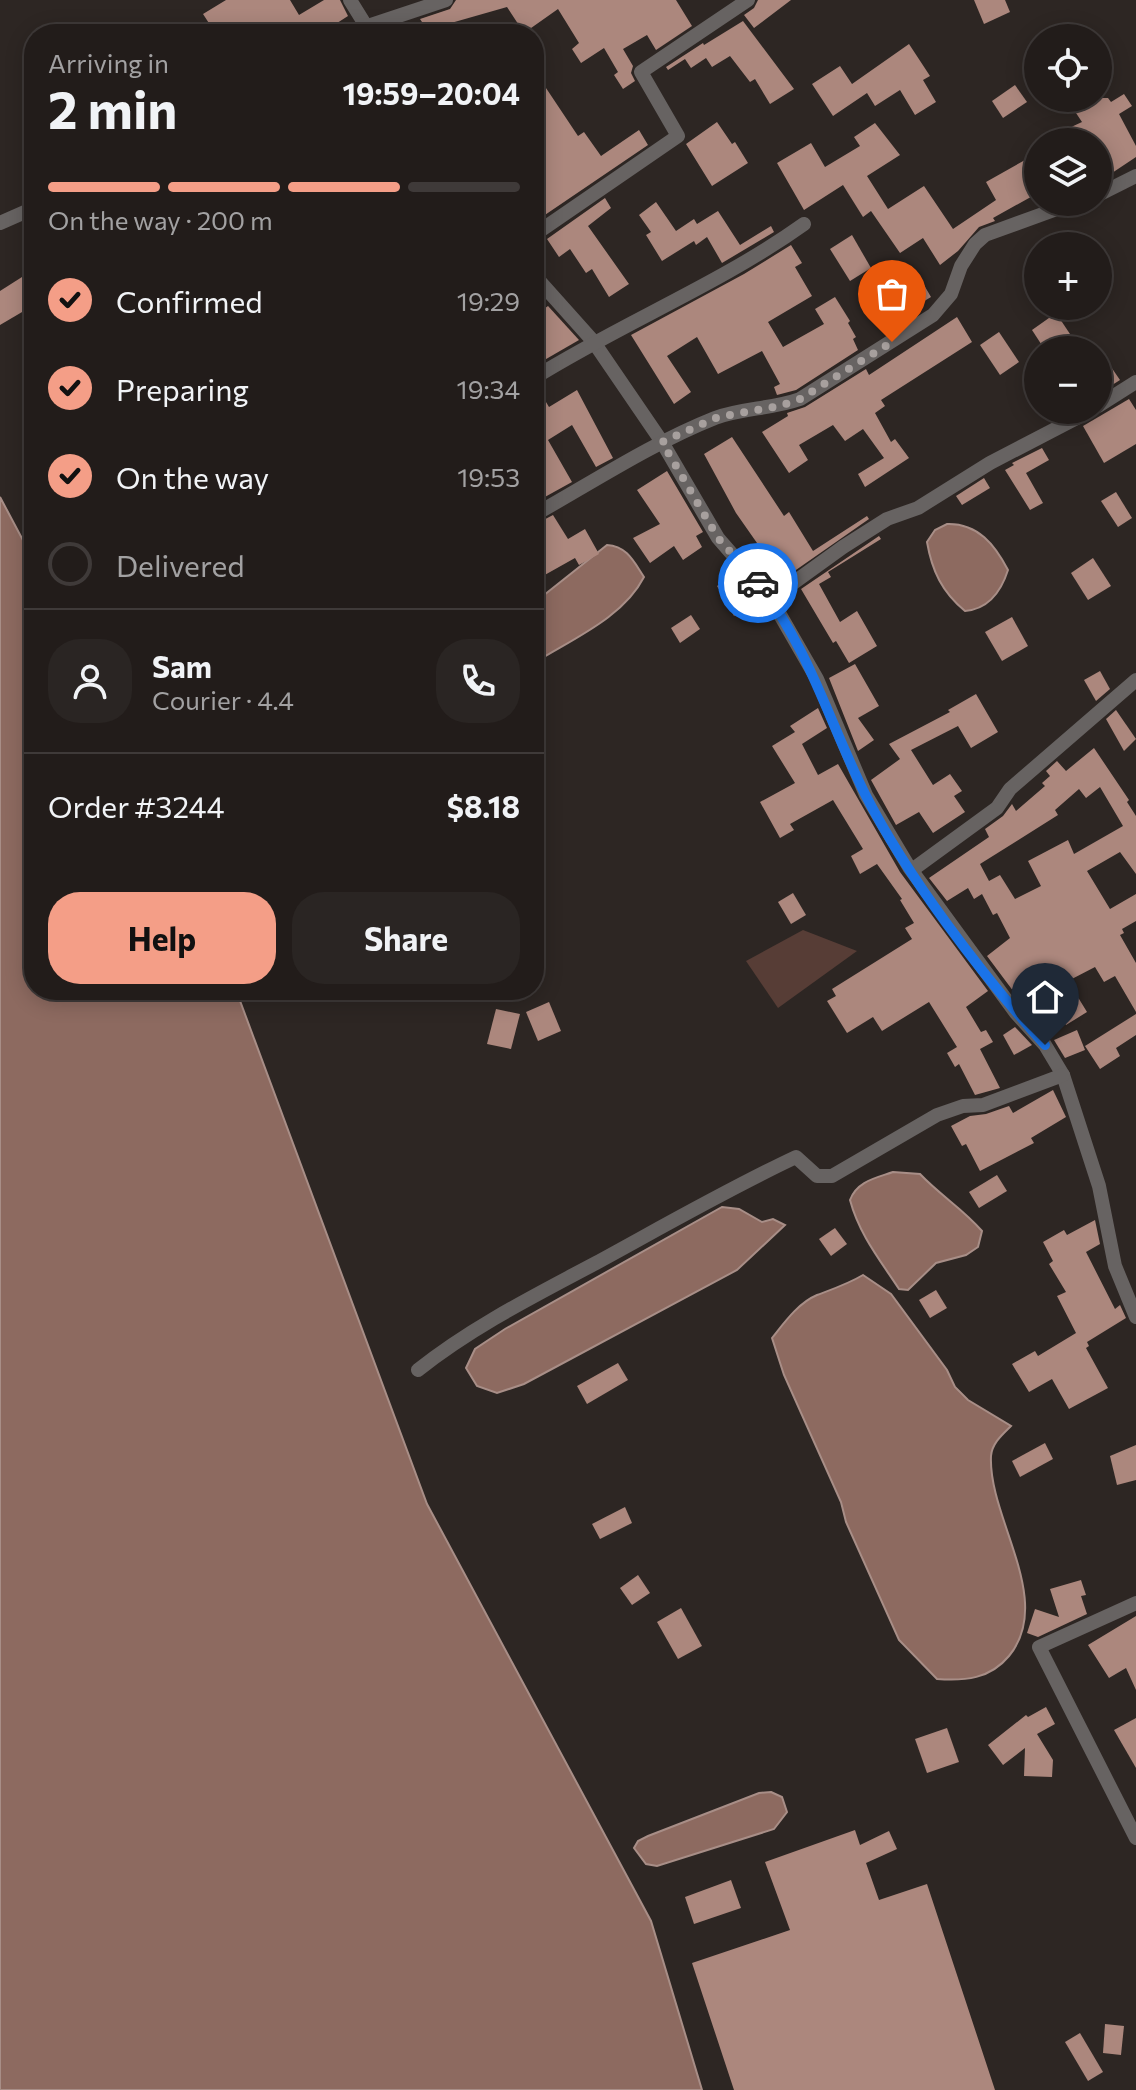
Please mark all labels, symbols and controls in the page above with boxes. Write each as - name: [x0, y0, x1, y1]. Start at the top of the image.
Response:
- map controls: [1024, 24, 1112, 424]
- button: locate: [1024, 24, 1112, 112]
- text: Arriving in: [48, 47, 169, 78]
- text: 19:59–20:04: [342, 74, 520, 111]
- text: 2 min: [48, 76, 177, 140]
- button: layers: [1024, 128, 1112, 216]
- text: On the way · 200 m: [48, 204, 273, 235]
- button: +: [1024, 232, 1112, 320]
- pin: [858, 260, 926, 342]
- icon: bag: [870, 272, 914, 316]
- icon: check: [48, 278, 92, 322]
- text: Confirmed: [116, 282, 263, 319]
- text: 19:29: [457, 285, 520, 316]
- button: −: [1024, 336, 1112, 424]
- icon: check: [48, 366, 92, 410]
- text: Preparing: [116, 370, 249, 407]
- text: 19:34: [457, 373, 520, 404]
- icon: check: [48, 454, 92, 498]
- text: On the way: [116, 458, 269, 495]
- text: 19:53: [457, 461, 520, 492]
- courier: [718, 543, 798, 623]
- text: Delivered: [116, 546, 245, 583]
- icon: car: [736, 561, 780, 605]
- button: person: [48, 639, 132, 723]
- button: phone: [436, 639, 520, 723]
- text: Sam: [152, 647, 212, 684]
- text: Courier · 4.4: [152, 684, 294, 715]
- text: Order #3244: [48, 787, 225, 824]
- text: $8.18: [447, 787, 520, 824]
- button: Help: [48, 892, 276, 984]
- button: Share: [292, 892, 520, 984]
- pin: [1011, 963, 1079, 1045]
- icon: home: [1023, 975, 1067, 1019]

